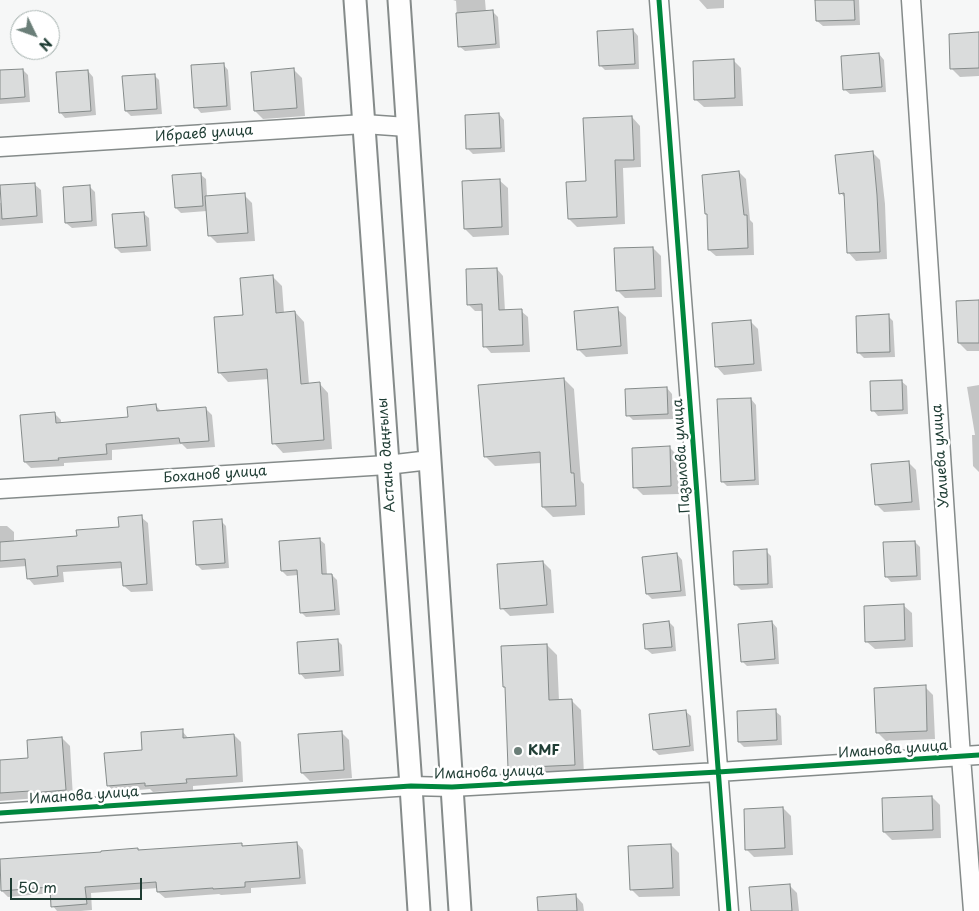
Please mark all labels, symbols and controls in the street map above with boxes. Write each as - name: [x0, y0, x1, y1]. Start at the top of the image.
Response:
- north arrow: [10, 10, 60, 60]
- text: N: [34, 34, 57, 56]
- street label: Ибраев улица: [154, 122, 254, 146]
- street label: Астана даңғылы: [375, 397, 399, 513]
- street label: Пазылова улица: [670, 398, 694, 514]
- street label: Уалиева улица: [929, 404, 953, 508]
- street label: Боханов улица: [163, 463, 267, 487]
- street label: Иманова улица: [838, 738, 948, 762]
- place label: KMF: [528, 743, 560, 759]
- marker: KMF: [512, 745, 524, 757]
- street label: Иманова улица: [434, 763, 544, 783]
- street label: Иманова улица: [29, 784, 139, 808]
- scale bar: [12, 868, 145, 900]
- text: 50 m: [18, 875, 57, 898]

